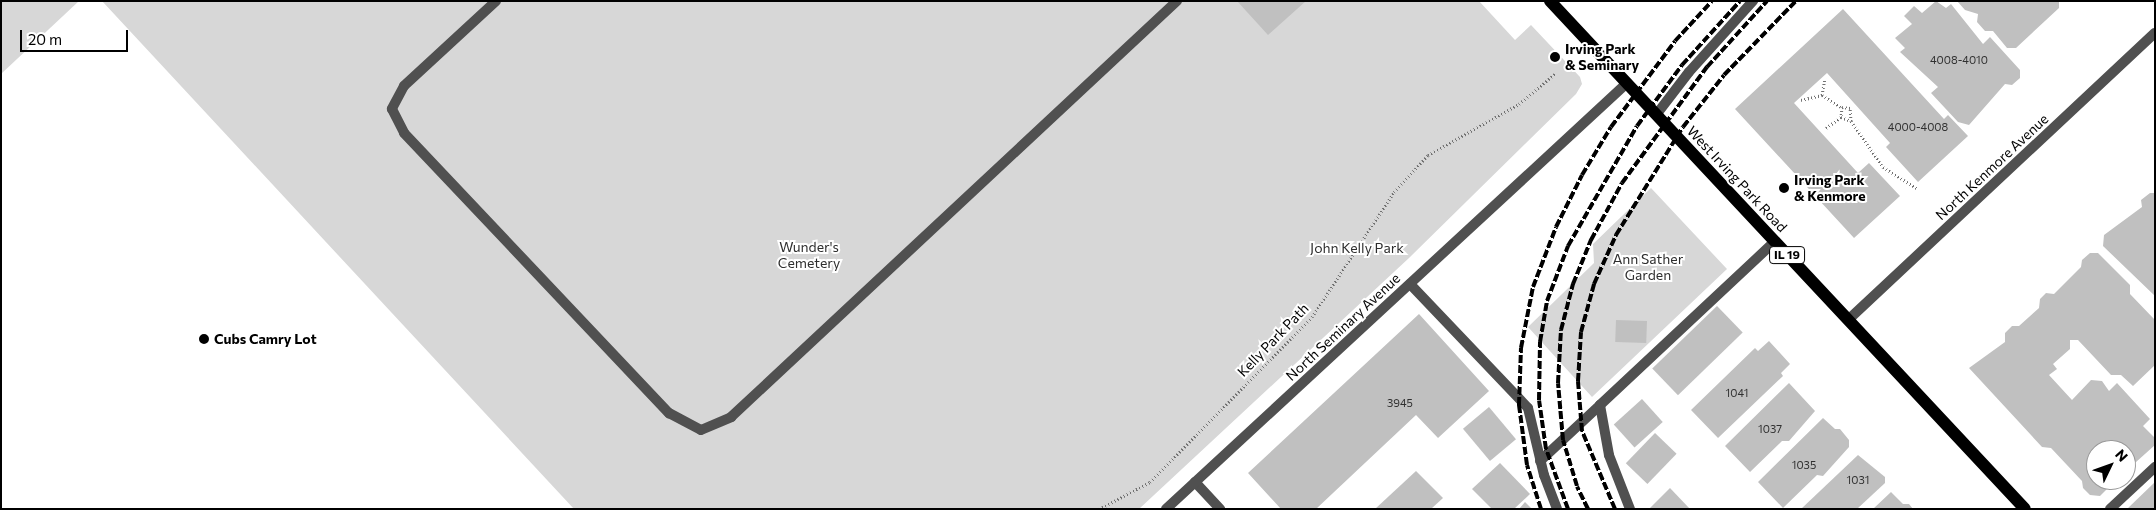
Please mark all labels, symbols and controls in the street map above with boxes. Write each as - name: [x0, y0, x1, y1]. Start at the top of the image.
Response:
- scale bar: [22, 20, 130, 52]
- text: 20 m: [28, 30, 62, 48]
- place label: Irving Park & Seminary: [1565, 41, 1639, 74]
- marker: Irving Park & Seminary: [1549, 51, 1561, 63]
- house number: 4008-4010: [1930, 53, 1988, 67]
- street label: North Kenmore Avenue: [1932, 110, 2052, 224]
- house number: 4000-4008: [1888, 120, 1948, 134]
- street label: West Irving Park Road: [1684, 123, 1790, 235]
- place label: Irving Park & Kenmore: [1794, 172, 1866, 204]
- marker: Irving Park & Kenmore: [1778, 182, 1790, 194]
- park label: Wunder's Cemetery: [778, 239, 840, 272]
- park label: John Kelly Park: [1310, 240, 1404, 256]
- road number: IL 19: [1768, 246, 1806, 264]
- park label: Ann Sather Garden: [1613, 251, 1683, 284]
- street label: North Seminary Avenue: [1282, 270, 1404, 384]
- street label: Kelly Park Path: [1234, 300, 1312, 380]
- place label: Cubs Camry Lot: [214, 331, 317, 347]
- marker: Cubs Camry Lot: [198, 333, 210, 345]
- house number: 1041: [1726, 386, 1748, 400]
- house number: 3945: [1387, 396, 1413, 410]
- house number: 1037: [1758, 422, 1782, 436]
- north arrow: [2086, 440, 2136, 490]
- text: N: [2112, 446, 2132, 465]
- house number: 1035: [1792, 458, 1816, 472]
- house number: 1031: [1847, 473, 1869, 487]

